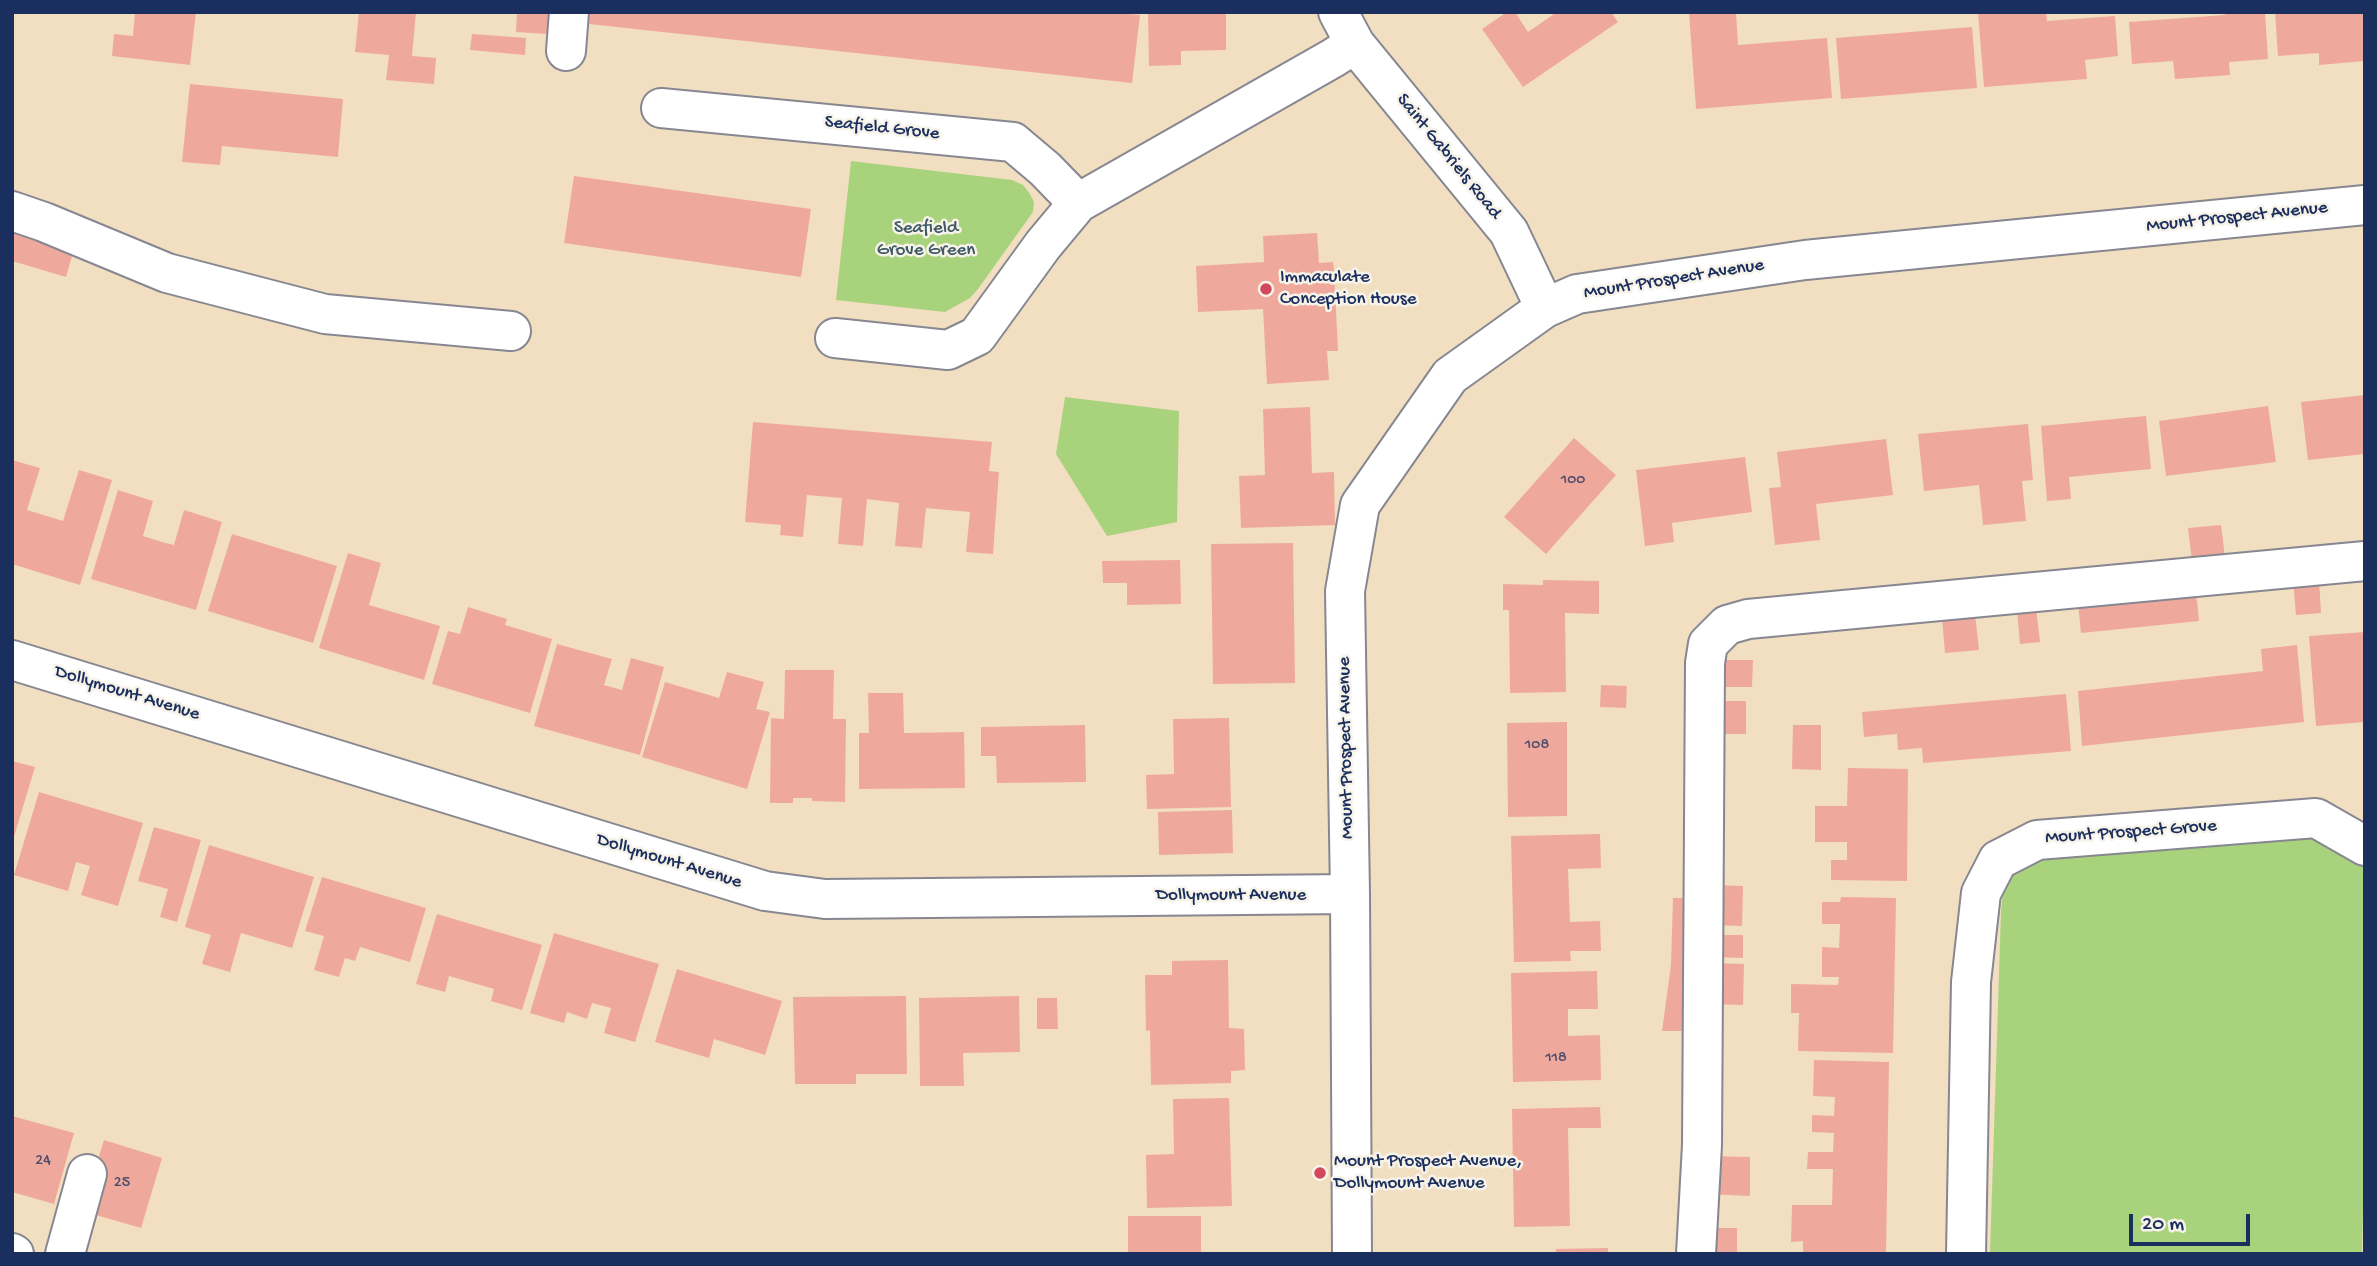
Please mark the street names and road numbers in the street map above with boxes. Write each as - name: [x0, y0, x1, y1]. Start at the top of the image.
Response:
- street label: Saint Gabriels Road: [1390, 90, 1506, 224]
- street label: Seafield Grove: [823, 112, 941, 146]
- street label: Mount Prospect Avenue: [2145, 197, 2329, 239]
- street label: Mount Prospect Avenue: [1582, 254, 1766, 306]
- street label: Mount Prospect Avenue: [1334, 657, 1360, 839]
- street label: Dollymount Avenue: [52, 661, 202, 727]
- street label: Mount Prospect Grove: [2044, 816, 2218, 850]
- street label: Dollymount Avenue: [594, 829, 744, 895]
- street label: Dollymount Avenue: [1156, 885, 1306, 907]

